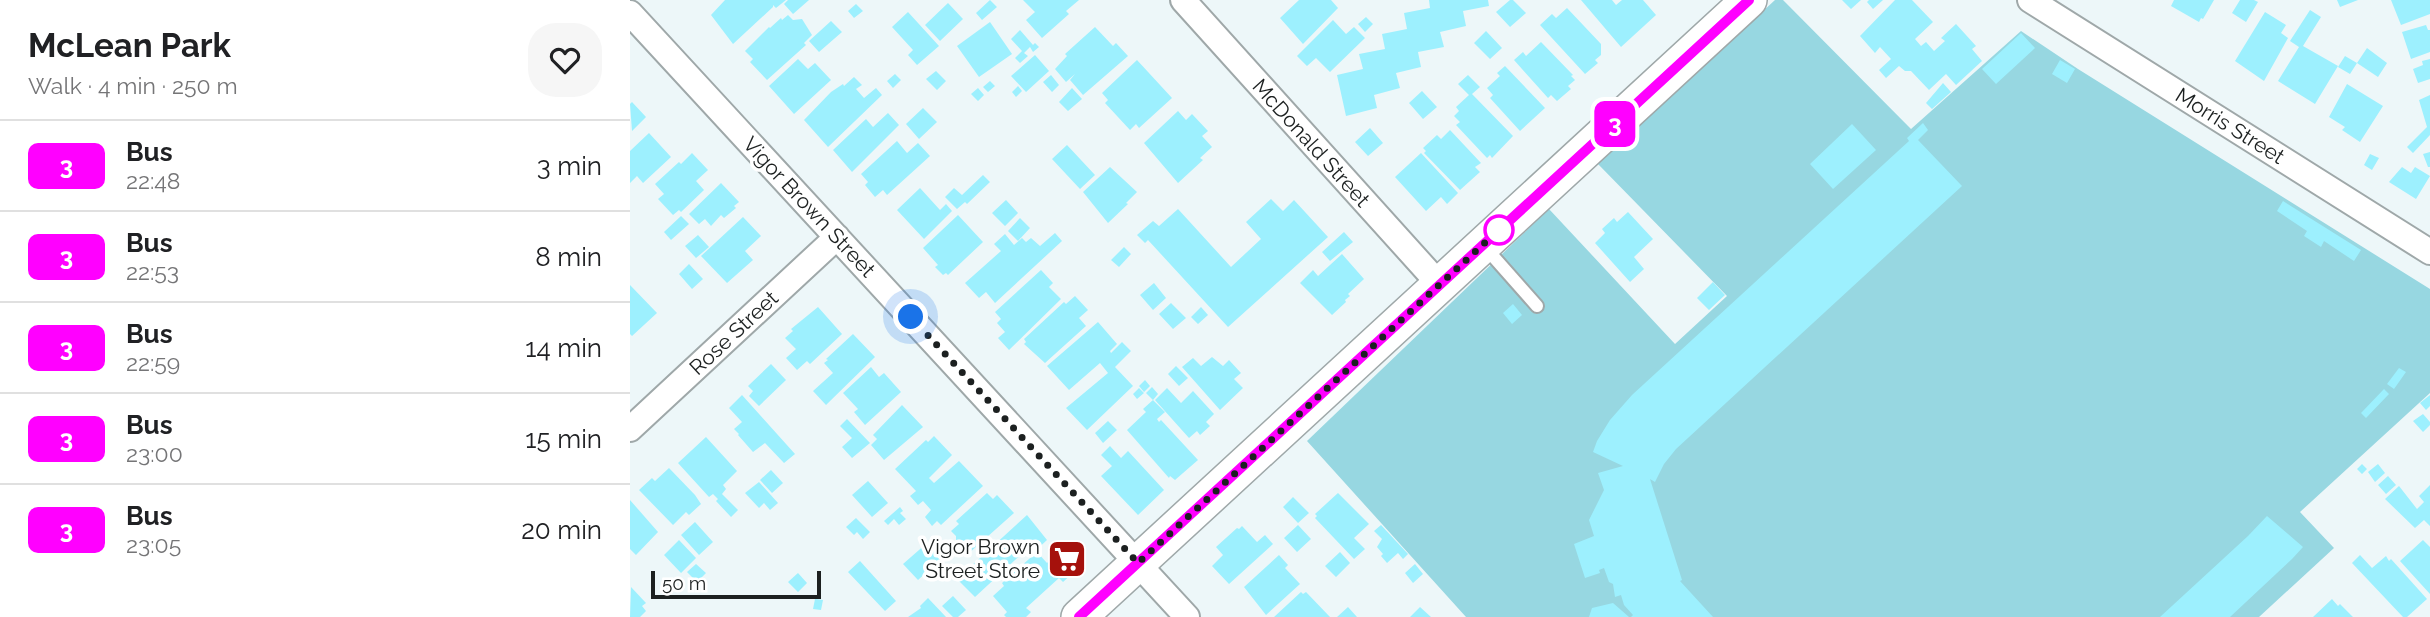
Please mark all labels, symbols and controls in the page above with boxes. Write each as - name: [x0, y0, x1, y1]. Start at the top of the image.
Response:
- button: heart: [528, 23, 602, 97]
- text: McLean Park: [28, 26, 231, 65]
- text: Walk · 4 min · 250 m: [28, 72, 238, 99]
- street label: McDonald Street: [1247, 74, 1375, 212]
- street label: Morris Street: [2171, 82, 2289, 169]
- line badge: 3: [1592, 101, 1638, 147]
- text: 3: [1608, 109, 1622, 138]
- street label: Vigor Brown Street: [738, 131, 881, 282]
- text: Bus: [126, 137, 173, 167]
- text: 3: [60, 151, 73, 180]
- text: 3 min: [537, 151, 602, 181]
- text: 22:48: [126, 167, 181, 194]
- unlabelled marker: [1484, 215, 1514, 245]
- text: Bus: [126, 228, 173, 258]
- text: 3: [60, 242, 73, 271]
- text: 8 min: [535, 242, 602, 272]
- text: 22:53: [126, 258, 179, 285]
- street label: Rose Street: [684, 285, 783, 380]
- your location: [893, 299, 928, 334]
- text: Bus: [126, 319, 173, 349]
- text: 3: [60, 333, 73, 362]
- text: 14 min: [525, 333, 602, 363]
- text: 22:59: [126, 349, 180, 376]
- text: Bus: [126, 410, 173, 440]
- text: 3: [60, 424, 73, 453]
- text: 15 min: [525, 424, 602, 454]
- text: 23:00: [126, 440, 183, 467]
- text: Bus: [126, 501, 173, 531]
- text: 3: [60, 515, 73, 544]
- text: 20 min: [521, 515, 602, 545]
- text: 23:05: [126, 531, 181, 558]
- place label: Vigor Brown Street Store: [921, 534, 1040, 583]
- supermarket icon: Vigor Brown Street Store: [1046, 538, 1088, 580]
- scale bar: [651, 568, 821, 600]
- text: 50 m: [662, 572, 706, 594]

